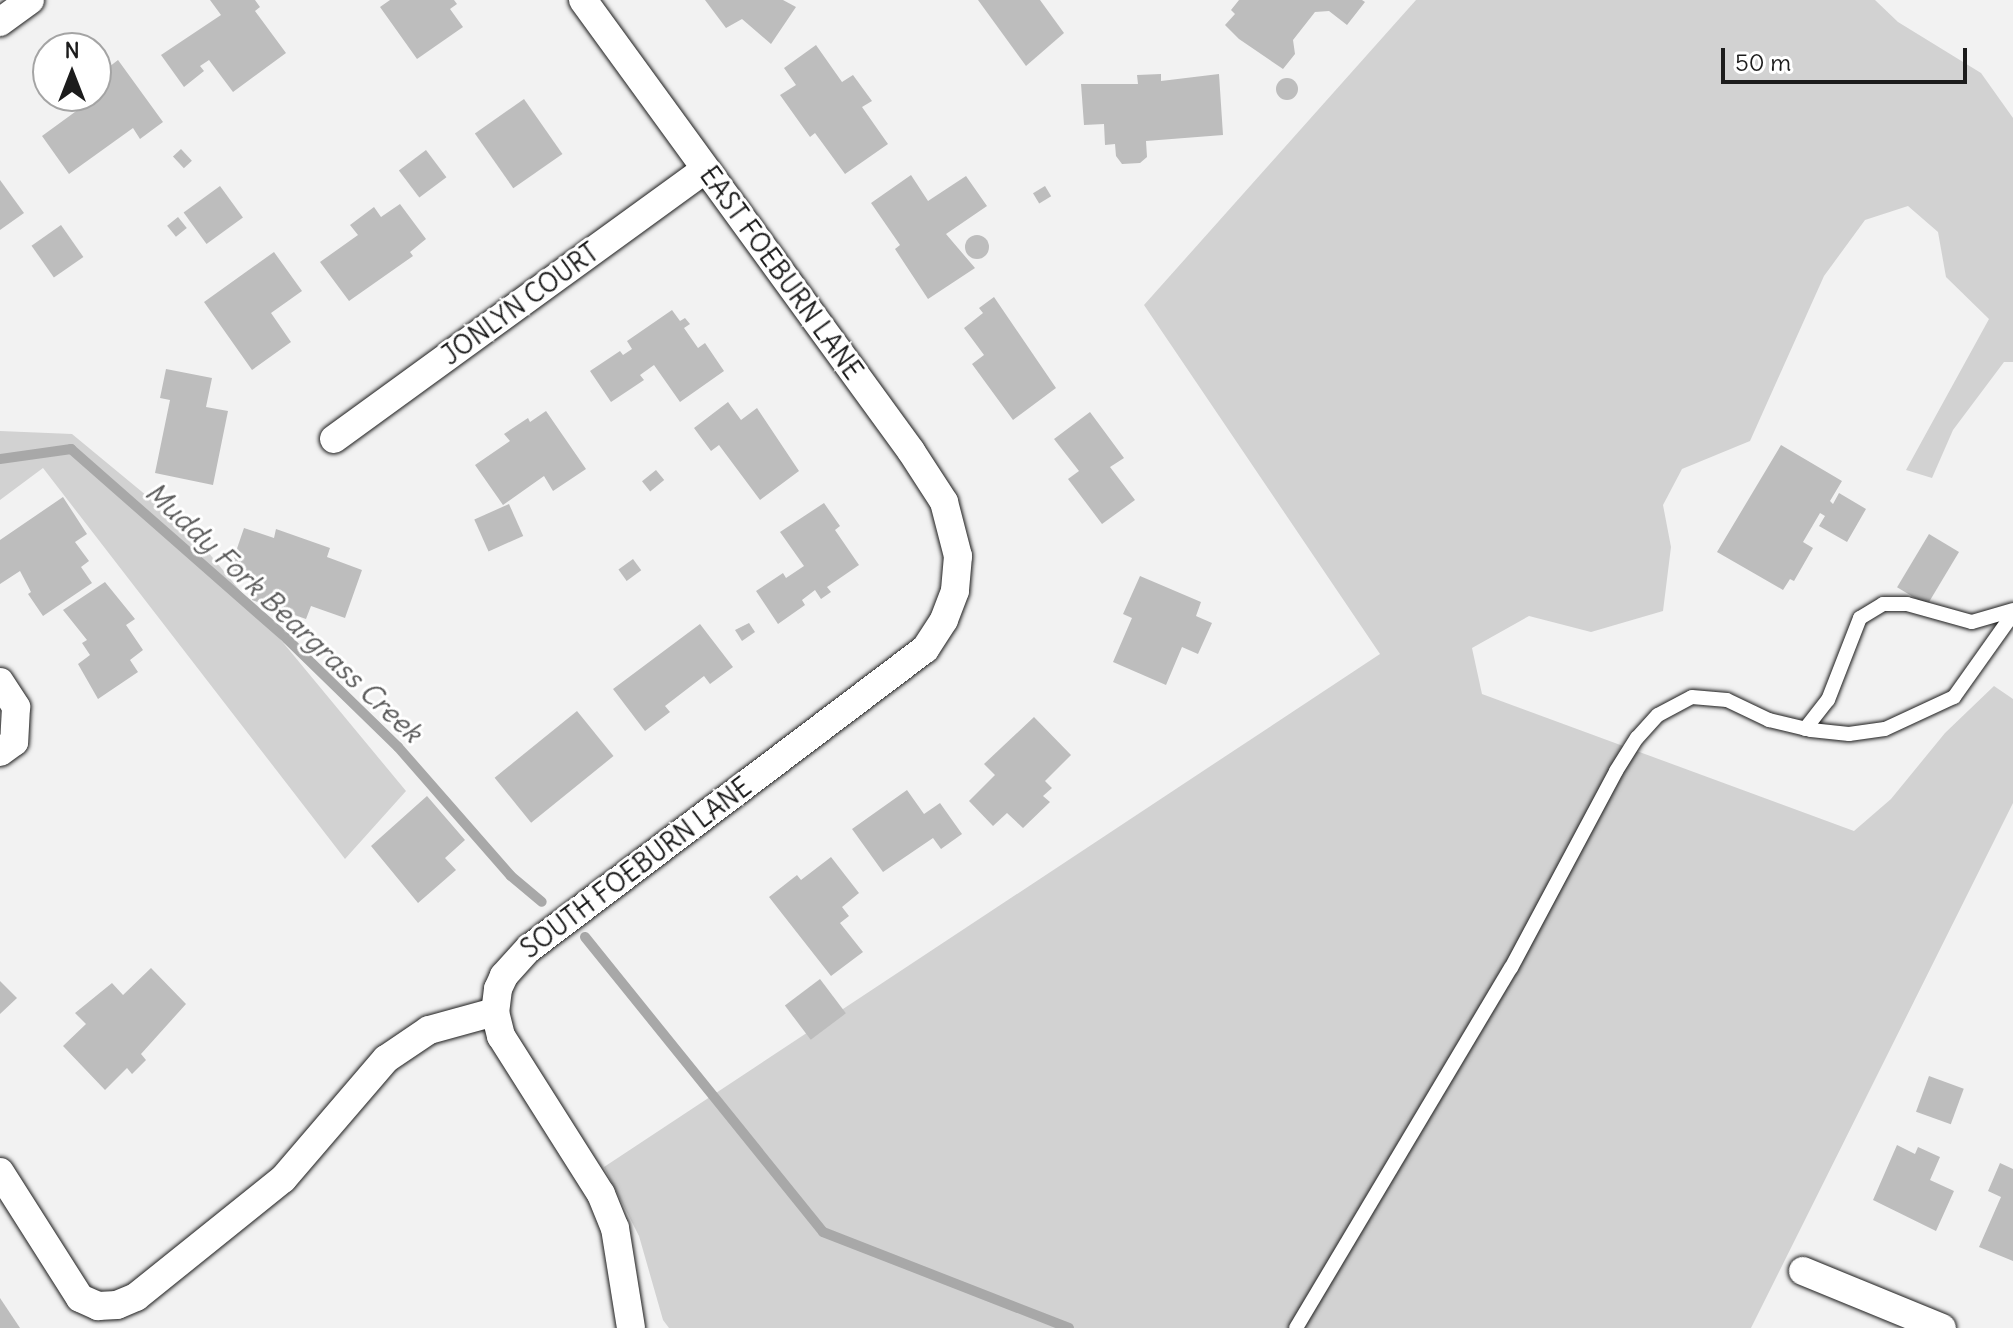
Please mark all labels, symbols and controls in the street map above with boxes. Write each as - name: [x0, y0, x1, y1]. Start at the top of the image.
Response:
- north arrow: [32, 32, 112, 112]
- scale bar: [1725, 32, 1971, 82]
- text: N: [64, 36, 80, 64]
- text: 50 m: [1735, 47, 1791, 77]
- street label: EAST FOEBURN LANE: [693, 160, 869, 386]
- street label: JONLYN COURT: [436, 237, 604, 371]
- water label: Muddy Fork Beargrass Creek: [139, 475, 429, 749]
- street label: SOUTH FOEBURN LANE: [515, 771, 757, 965]

